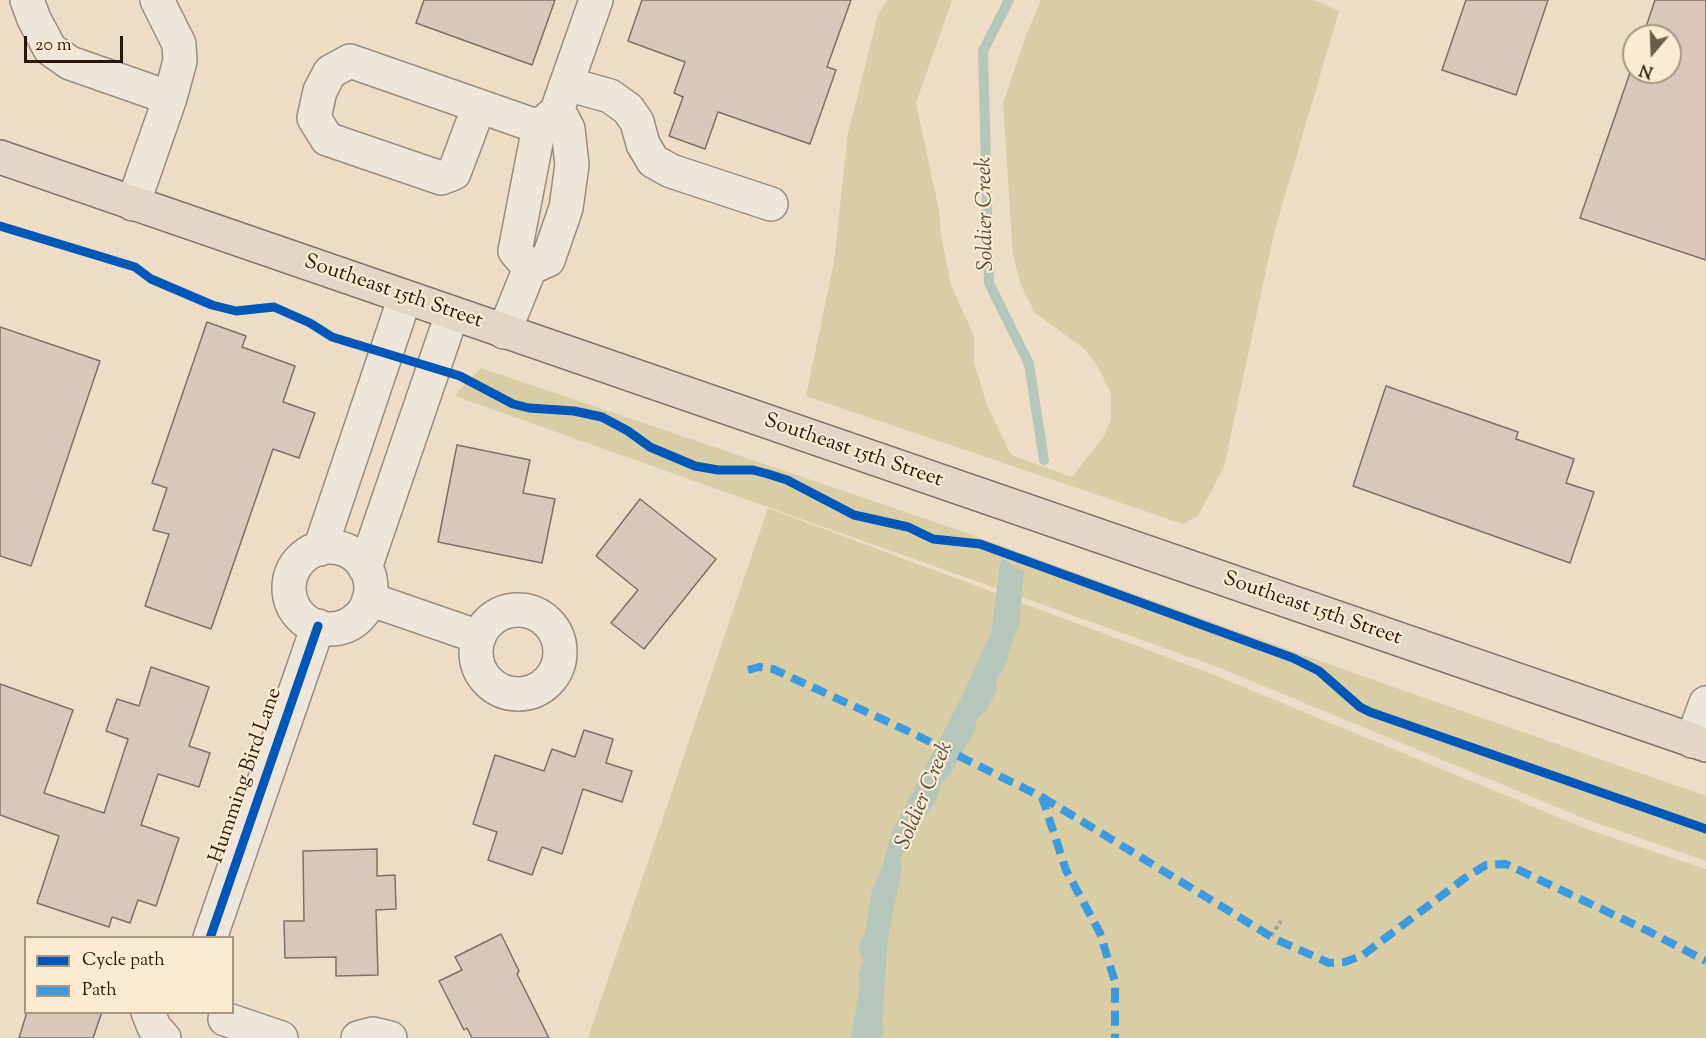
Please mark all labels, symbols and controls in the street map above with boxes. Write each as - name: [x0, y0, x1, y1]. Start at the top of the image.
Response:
- scale bar: [27, 24, 126, 62]
- north arrow: [1622, 24, 1682, 84]
- text: 20 m: [35, 33, 72, 59]
- text: N: [1637, 57, 1656, 83]
- water label: Soldier Creek: [973, 157, 1001, 271]
- street label: Southeast 15th Street: [300, 251, 486, 335]
- street label: Southeast 15th Street: [760, 410, 946, 494]
- street label: Southeast 15th Street: [1219, 568, 1405, 652]
- street label: Humming Bird Lane: [205, 685, 289, 867]
- water label: Soldier Creek: [892, 738, 960, 854]
- legend: [24, 936, 234, 1014]
- text: Cycle path: [82, 948, 165, 974]
- text: Path: [82, 978, 117, 1004]

